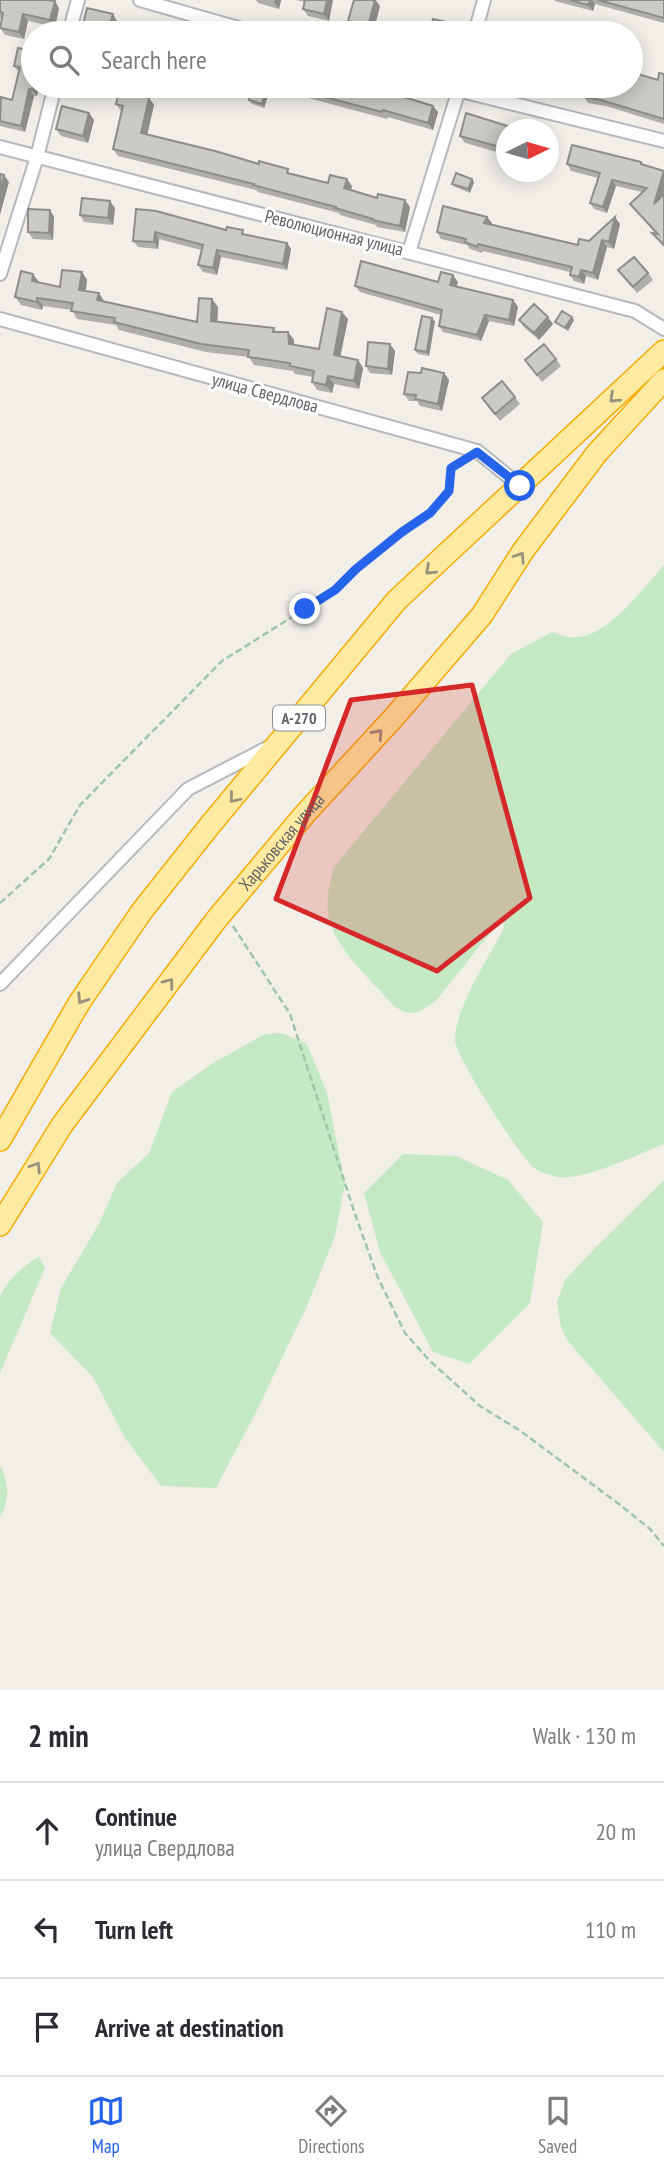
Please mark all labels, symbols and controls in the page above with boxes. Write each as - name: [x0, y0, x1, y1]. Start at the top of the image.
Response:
- search box: [21, 21, 643, 98]
- icon: search: [45, 41, 83, 79]
- text: Search here: [101, 43, 207, 76]
- north arrow: [496, 119, 559, 182]
- street label: Революционная улица: [262, 204, 406, 261]
- street label: улица Свердлова: [209, 367, 321, 418]
- one-way arrow: [609, 389, 622, 402]
- route start: [504, 470, 535, 501]
- one-way arrow: [512, 552, 524, 565]
- one-way arrow: [425, 561, 438, 574]
- route end: [289, 593, 320, 624]
- road number: А-270: [273, 706, 325, 730]
- one-way arrow: [370, 729, 382, 742]
- street label: Харьковская улица: [233, 788, 329, 895]
- one-way arrow: [229, 790, 242, 802]
- one-way arrow: [161, 978, 174, 991]
- one-way arrow: [78, 991, 91, 1004]
- one-way arrow: [27, 1162, 40, 1175]
- text: 2 min: [28, 1716, 89, 1755]
- text: Walk · 130 m: [533, 1721, 636, 1750]
- text: Continue: [95, 1800, 177, 1833]
- icon: ahead: [28, 1812, 66, 1850]
- text: 20 m: [595, 1817, 636, 1846]
- text: улица Свердлова: [95, 1833, 235, 1862]
- icon: left: [28, 1910, 66, 1948]
- text: Turn left: [95, 1913, 173, 1946]
- text: 110 m: [585, 1915, 636, 1944]
- icon: arrive: [28, 2008, 66, 2046]
- text: Arrive at destination: [95, 2011, 284, 2044]
- tab: Map: [87, 2092, 125, 2158]
- tab: Directions: [298, 2092, 364, 2158]
- tab: Saved: [538, 2092, 577, 2158]

